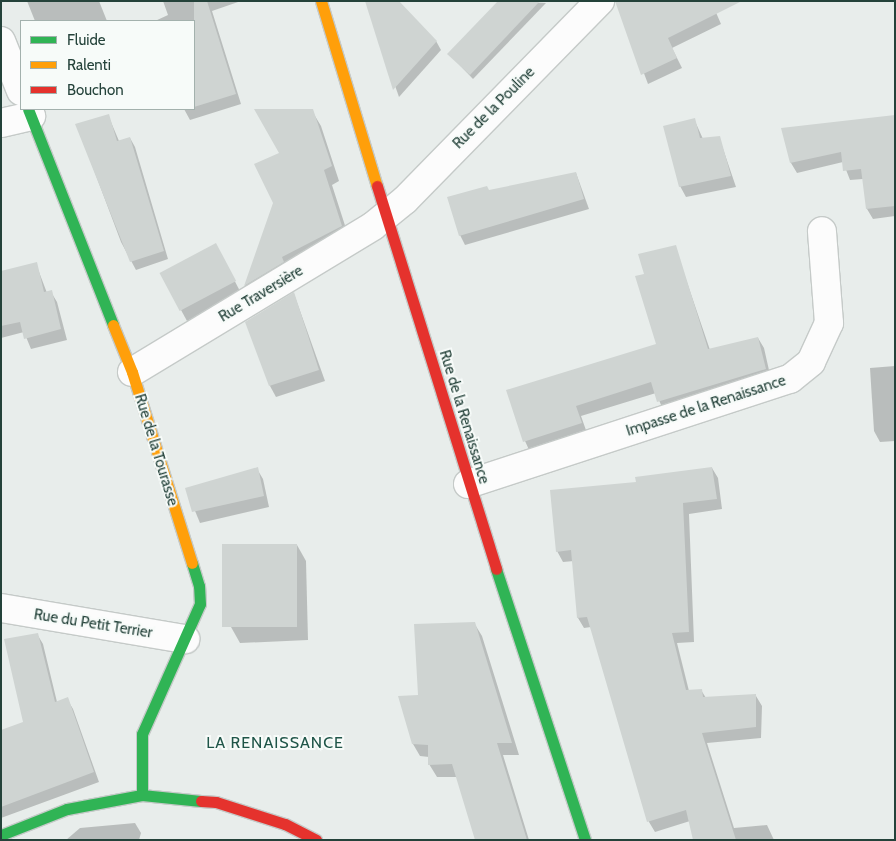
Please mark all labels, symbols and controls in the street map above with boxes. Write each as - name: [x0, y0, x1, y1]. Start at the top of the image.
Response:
- legend: [20, 20, 195, 110]
- text: Fluide: [67, 31, 105, 49]
- text: Ralenti: [67, 56, 111, 74]
- street label: Rue de la Pouline: [449, 63, 539, 153]
- text: Bouchon: [67, 81, 124, 99]
- street label: Rue Traversière: [216, 262, 306, 326]
- street label: Rue de la Renaissance: [435, 348, 493, 486]
- street label: Impasse de la Renaissance: [624, 372, 788, 440]
- street label: Rue de la Tourasse: [130, 392, 182, 508]
- street label: Rue du Petit Terrier: [33, 606, 153, 642]
- district label: LA RENAISSANCE: [204, 733, 346, 753]

